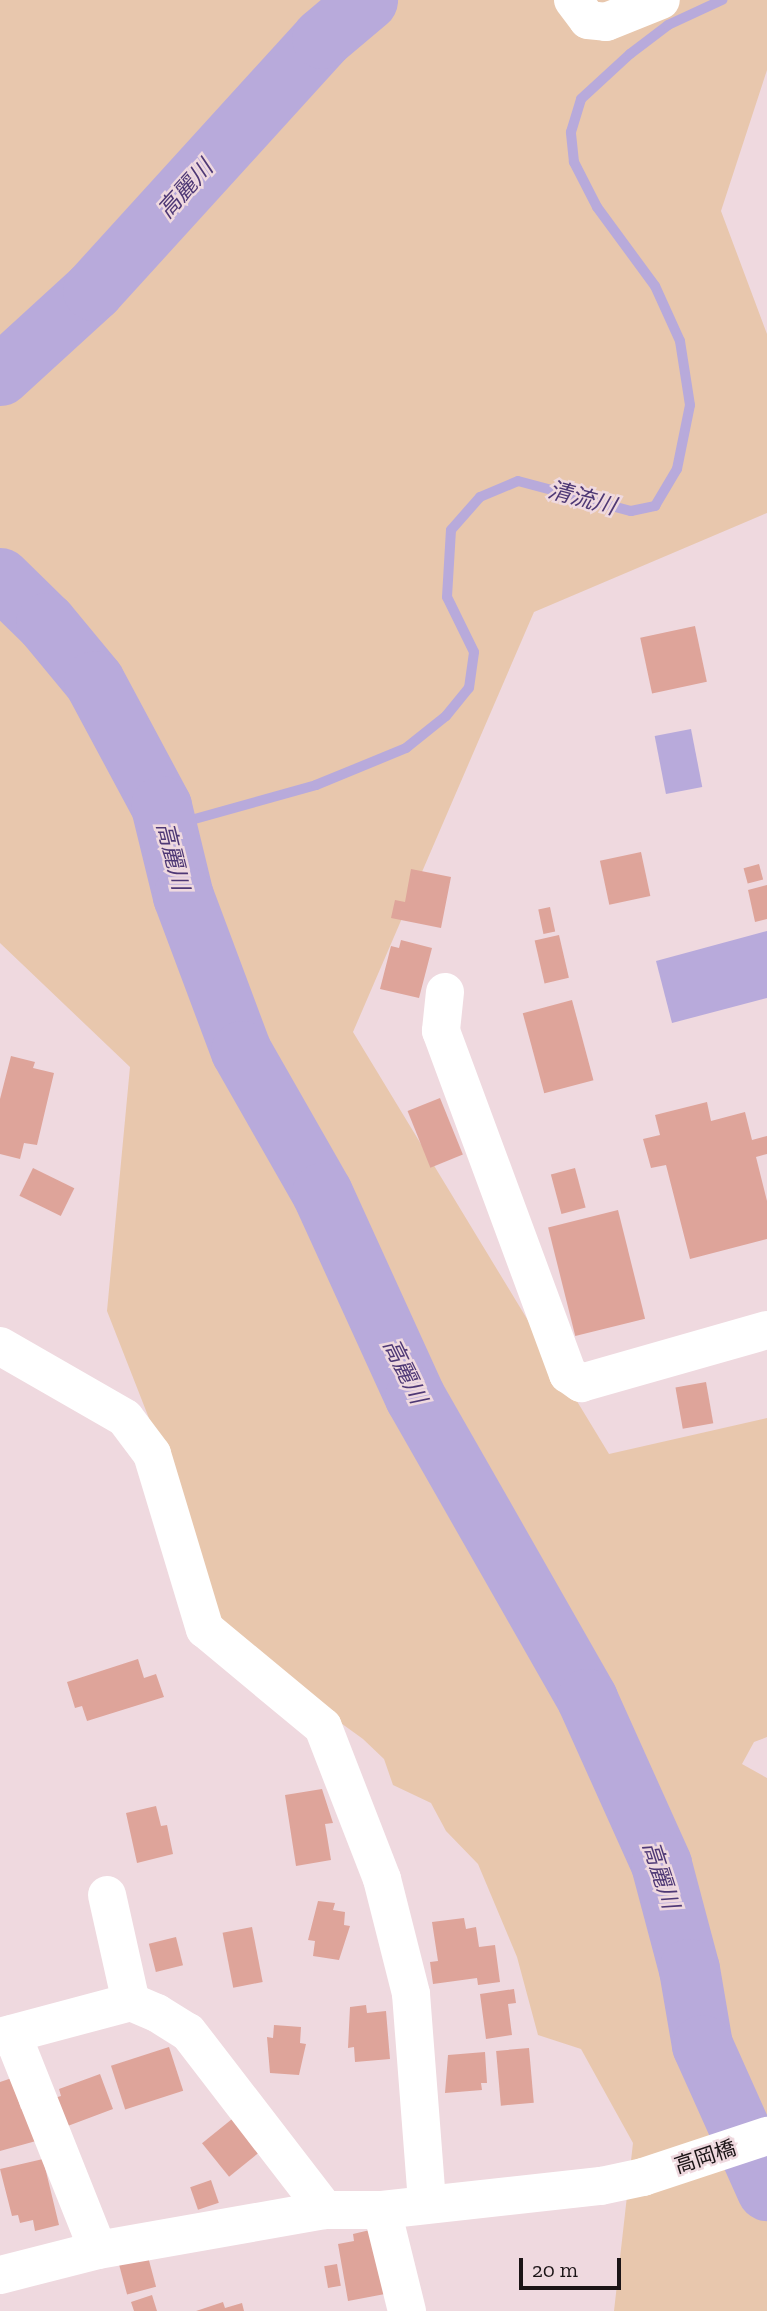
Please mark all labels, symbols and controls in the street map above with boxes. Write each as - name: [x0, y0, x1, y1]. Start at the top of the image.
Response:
- water label: 高麗川: [152, 154, 218, 224]
- water label: 清流川: [545, 476, 619, 520]
- water label: 高麗川: [151, 819, 195, 893]
- water label: 高麗川: [377, 1334, 433, 1408]
- water label: 高麗川: [637, 1838, 685, 1912]
- street label: 高岡橋: [671, 2135, 739, 2179]
- scale bar: [522, 2244, 624, 2288]
- text: 20 m: [532, 2257, 578, 2282]

